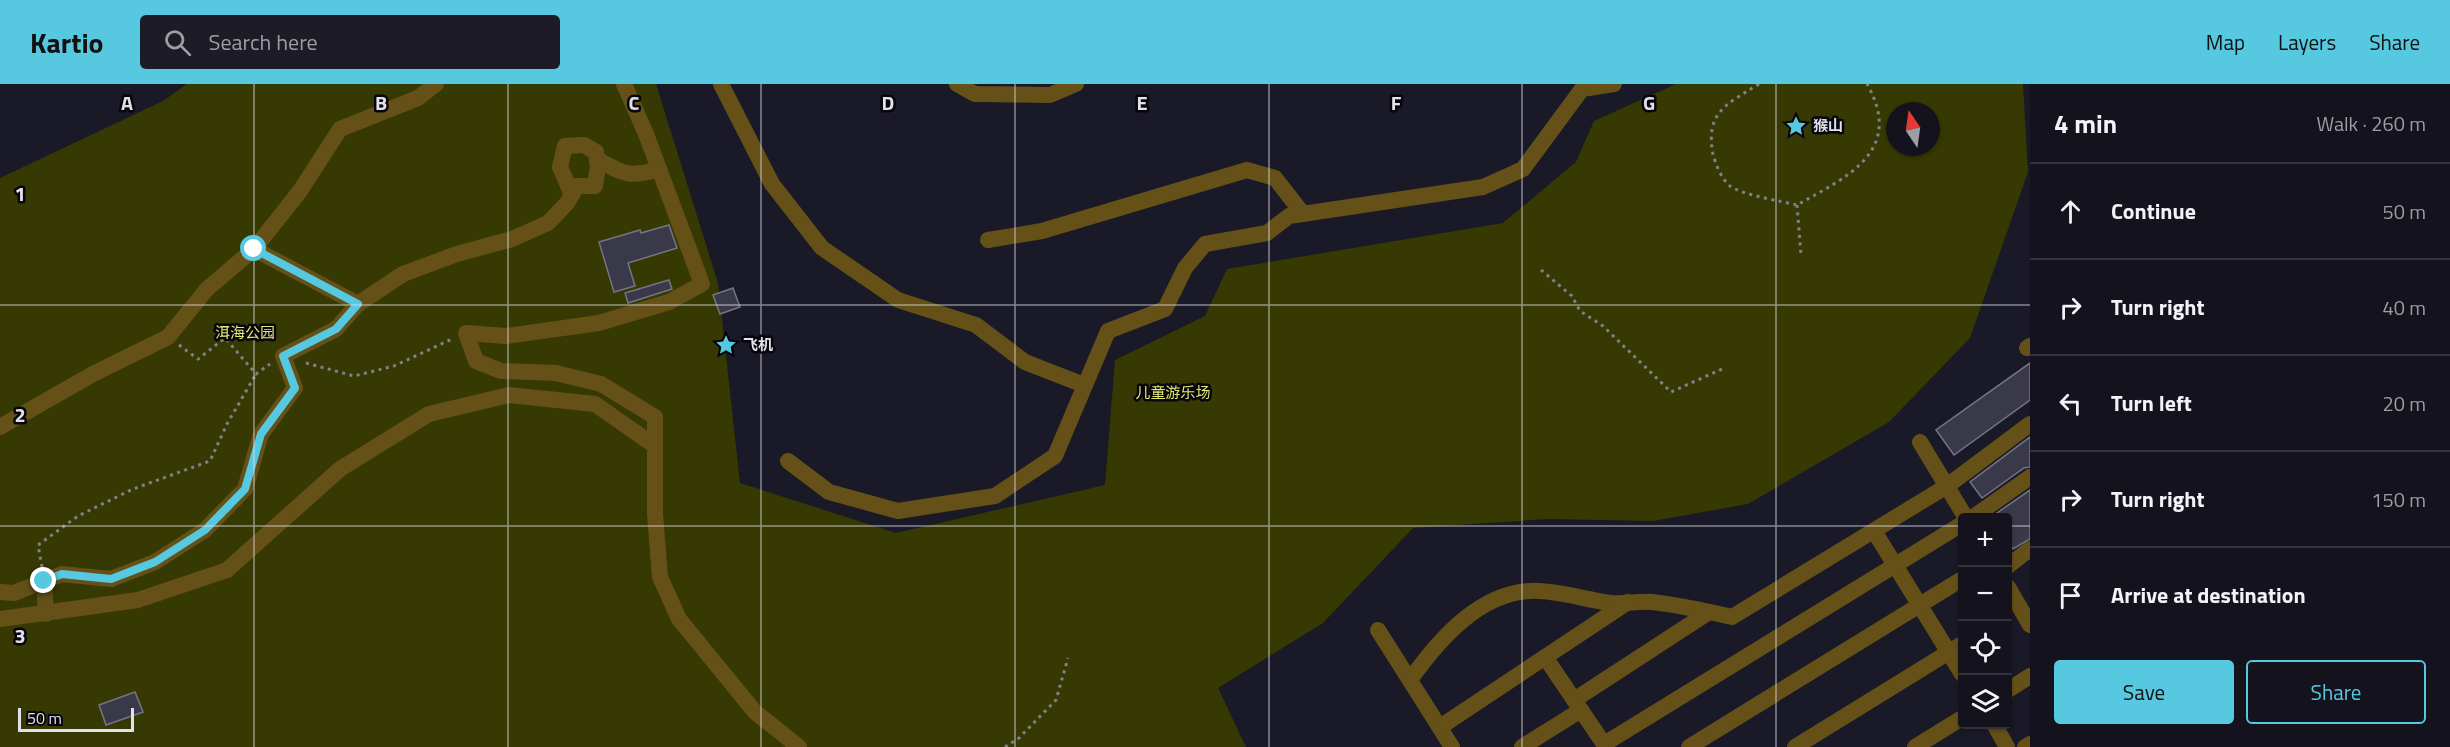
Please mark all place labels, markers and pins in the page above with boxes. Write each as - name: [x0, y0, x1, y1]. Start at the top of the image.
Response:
- place icon: 猴山: [1784, 114, 1808, 138]
- place label: 猴山: [1813, 114, 1843, 137]
- place icon: 飞机: [714, 333, 738, 357]
- place label: 飞机: [743, 333, 773, 356]

